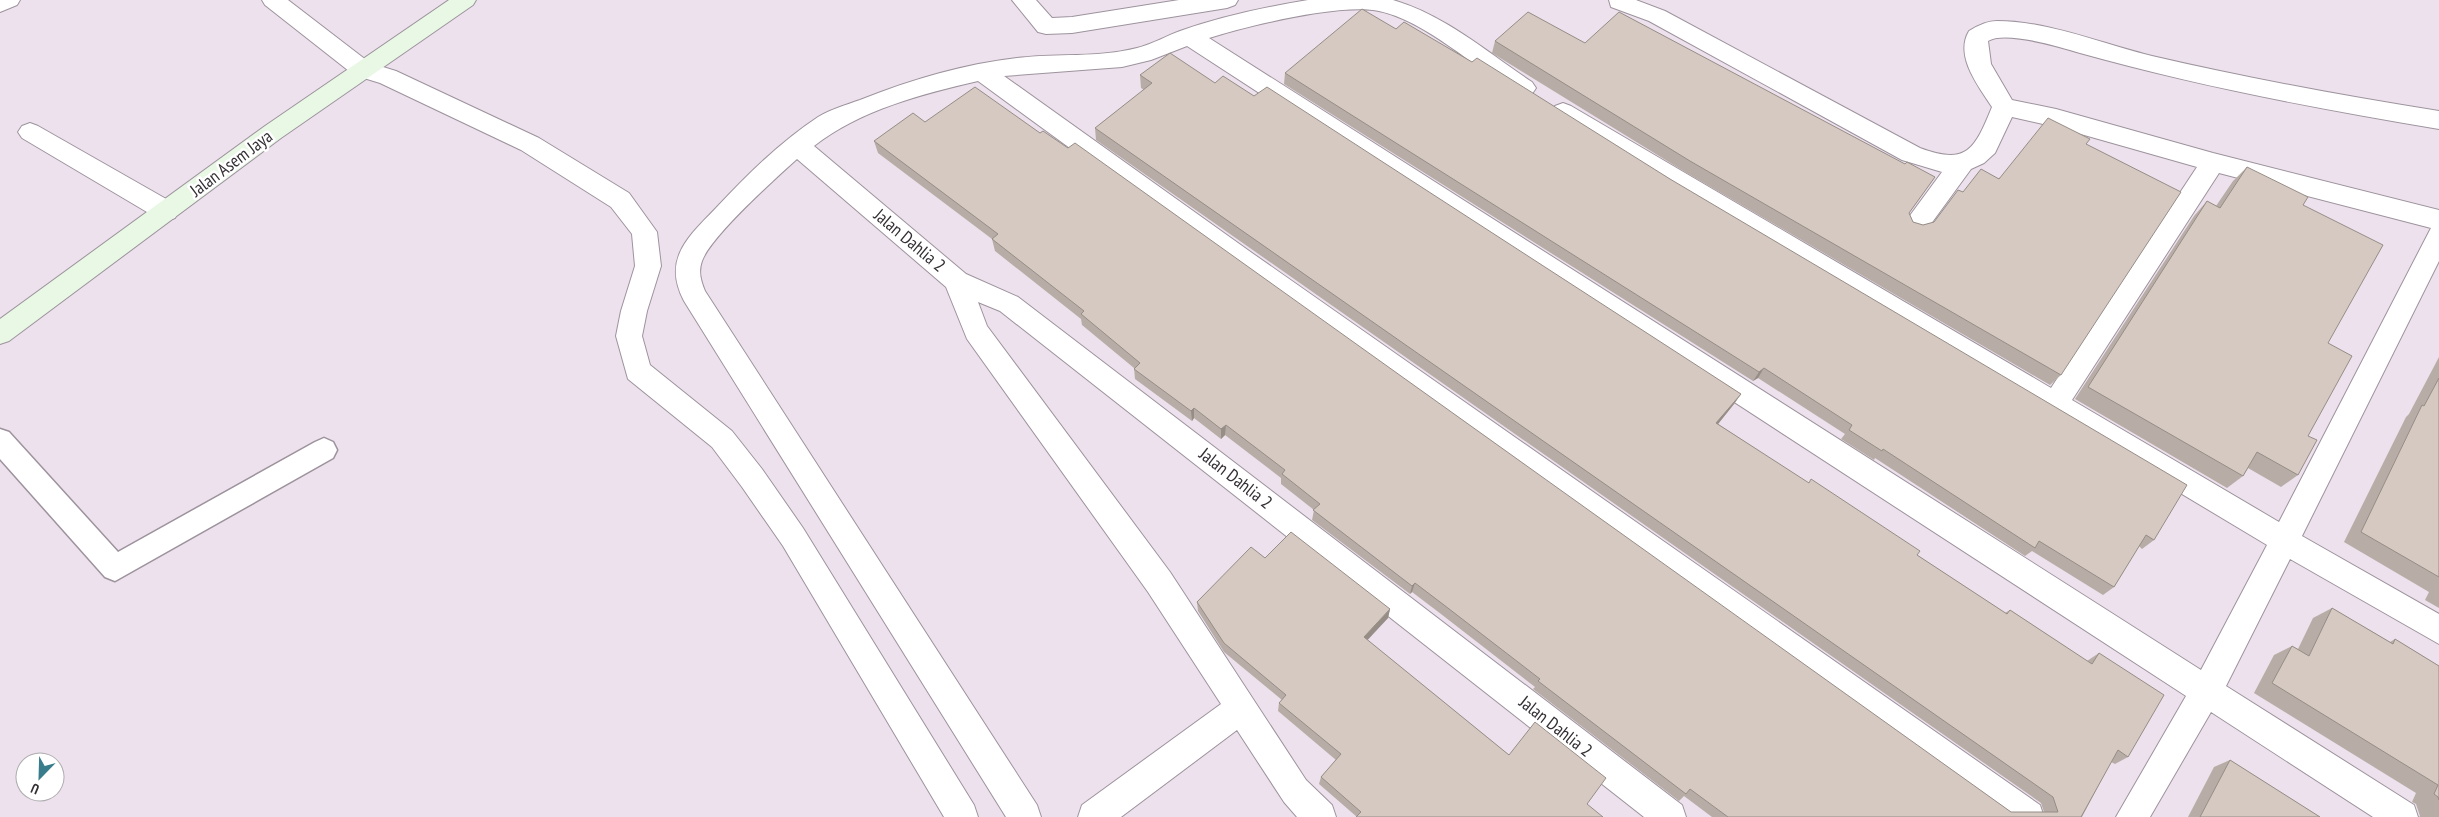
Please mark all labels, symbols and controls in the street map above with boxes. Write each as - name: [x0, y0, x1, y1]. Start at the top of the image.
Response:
- street label: Jalan Asem Jaya: [184, 125, 277, 202]
- street label: Jalan Dahlia 2: [869, 203, 950, 277]
- street label: Jalan Dahlia 2: [1194, 442, 1277, 514]
- street label: Jalan Dahlia 2: [1514, 690, 1597, 762]
- north arrow: [15, 752, 65, 802]
- text: U: [28, 779, 42, 799]

